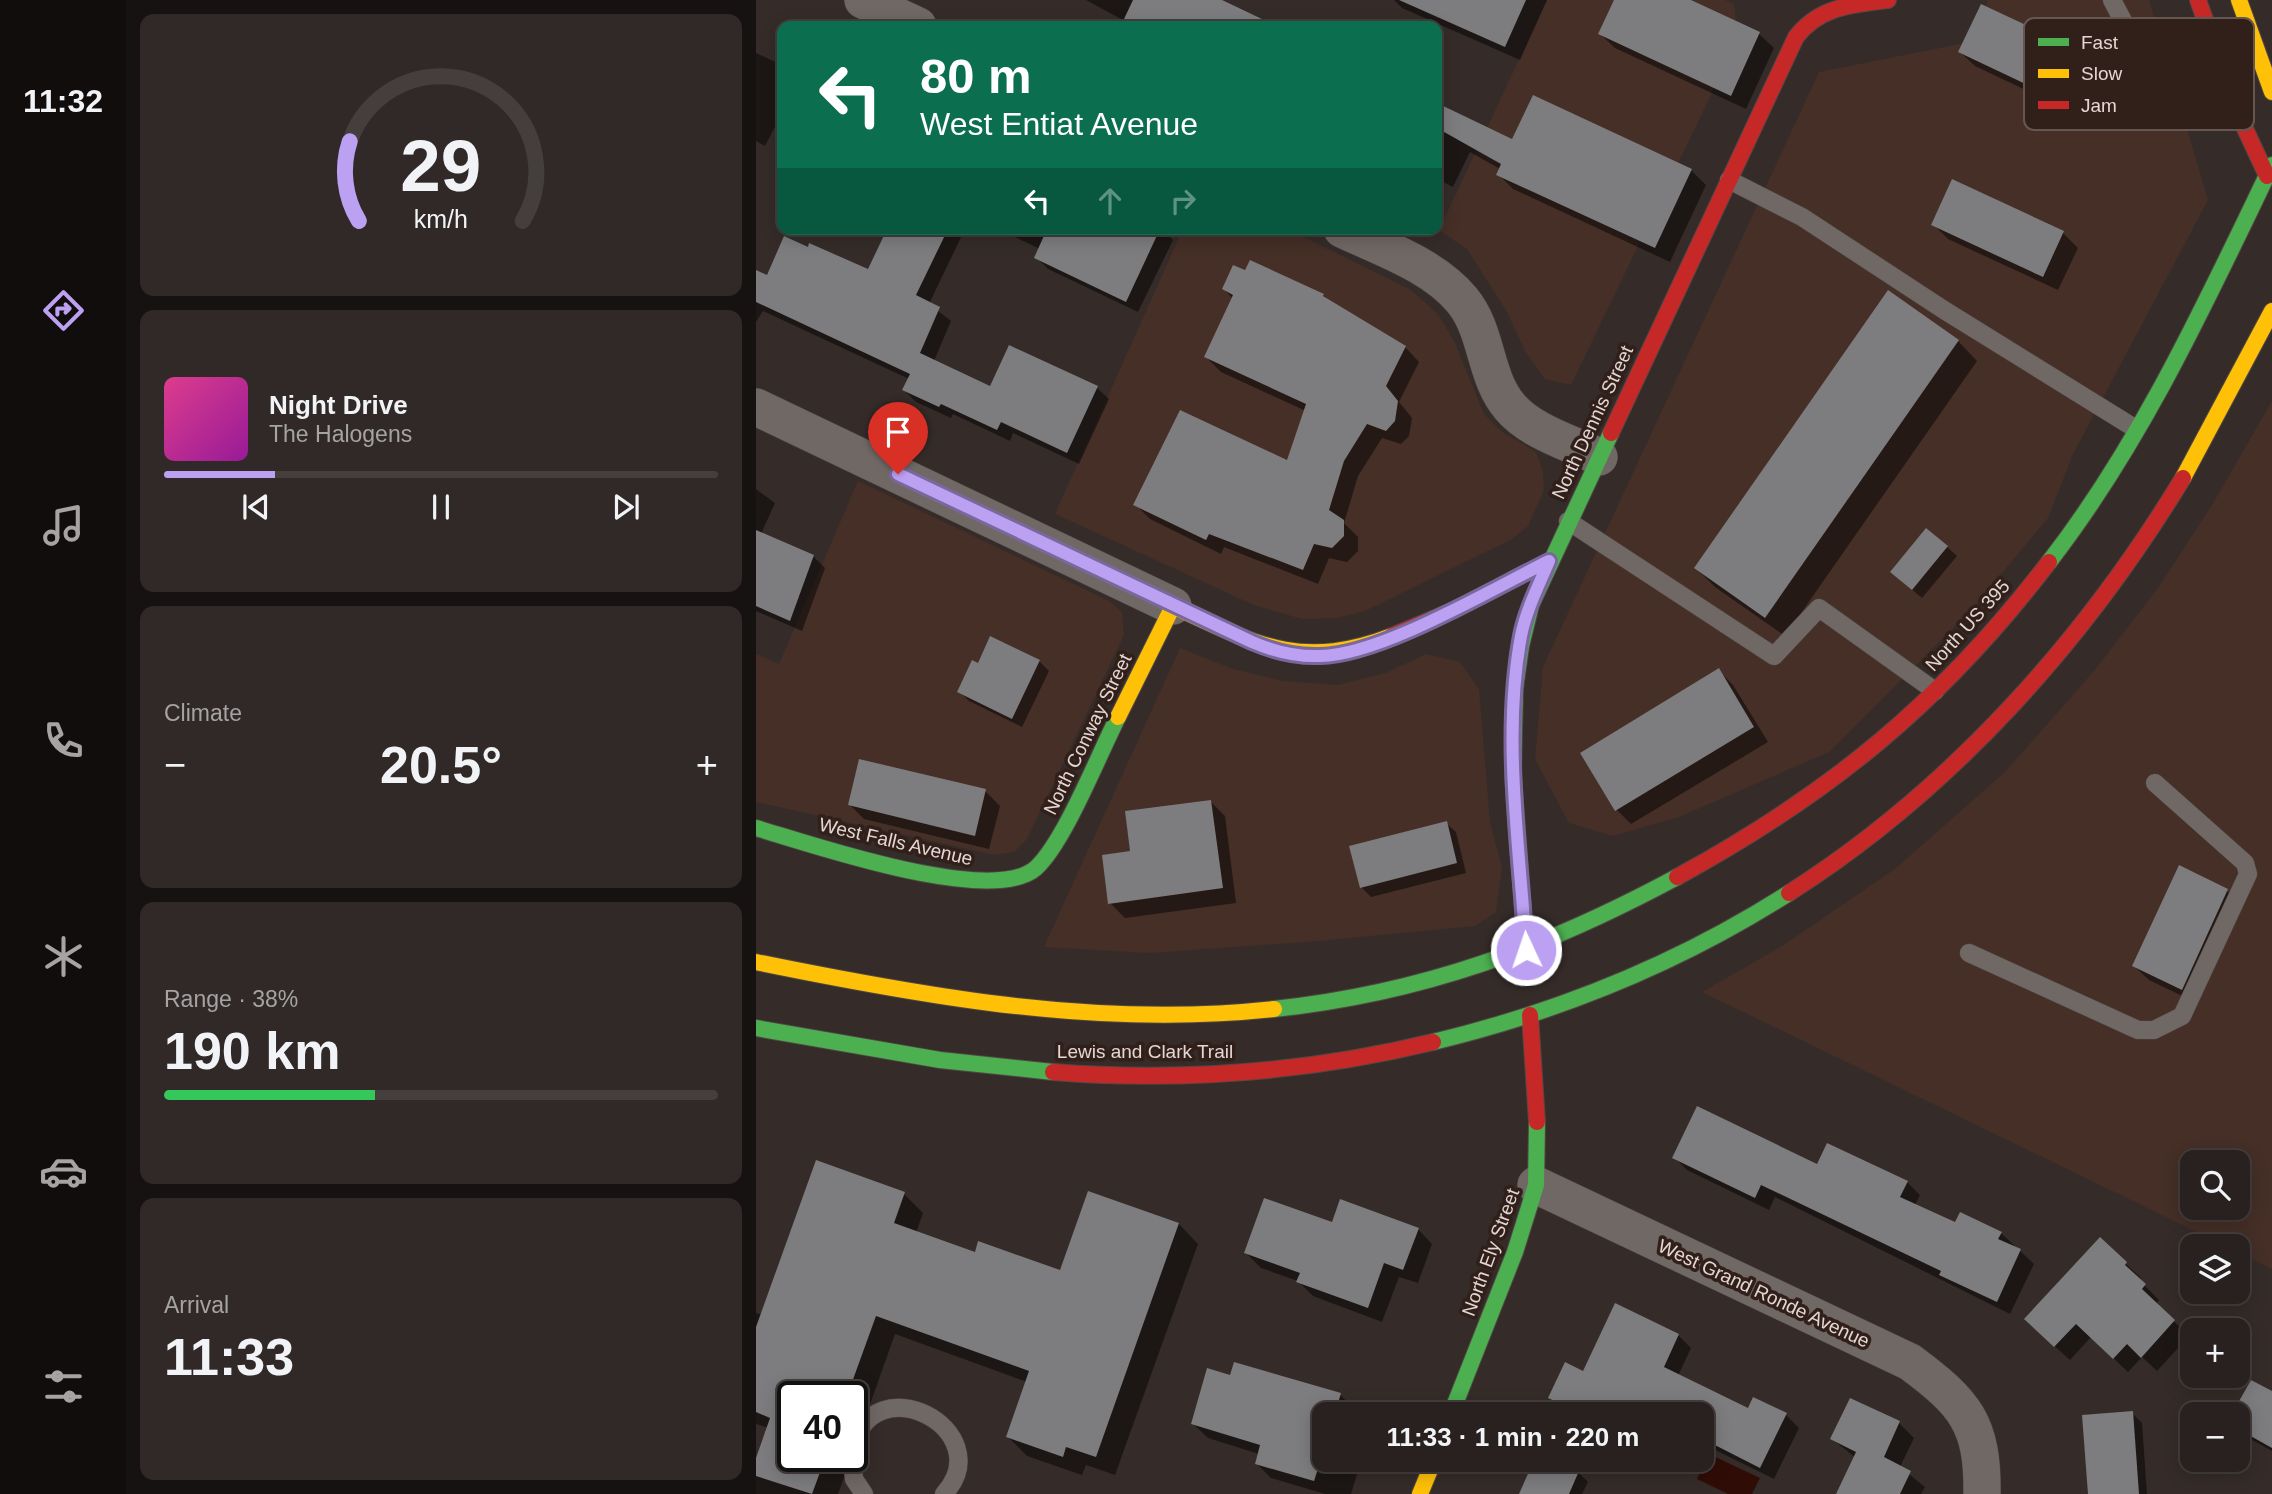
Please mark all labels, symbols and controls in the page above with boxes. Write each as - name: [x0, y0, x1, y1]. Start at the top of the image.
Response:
- legend: [2024, 18, 2254, 130]
- text: Fast: [2081, 32, 2119, 53]
- icon: left: [805, 49, 896, 140]
- text: 80 m: [920, 49, 1032, 103]
- text: Slow: [2081, 63, 2122, 84]
- text: 11:32: [23, 83, 103, 119]
- text: Jam: [2081, 95, 2117, 116]
- text: West Entiat Avenue: [920, 106, 1198, 142]
- text: 29: [401, 125, 481, 206]
- icon: left: [1018, 182, 1056, 220]
- icon: ahead: [1091, 182, 1129, 220]
- icon: right: [1164, 182, 1202, 220]
- text: km/h: [414, 205, 468, 233]
- icon: directions: [39, 286, 88, 335]
- street label: North Dennis Street: [1548, 342, 1638, 502]
- text: Night Drive: [269, 390, 408, 420]
- pin: [868, 402, 928, 474]
- icon: arrive: [879, 413, 917, 451]
- text: The Halogens: [269, 421, 412, 447]
- icon: previous: [237, 488, 275, 526]
- icon: pause: [422, 488, 460, 526]
- icon: next: [607, 488, 645, 526]
- icon: music: [39, 501, 88, 550]
- street label: North US 395: [1921, 576, 2014, 675]
- street label: North Conway Street: [1039, 650, 1136, 818]
- text: Climate: [164, 700, 242, 726]
- icon: phone: [39, 716, 88, 765]
- text: 20.5°: [380, 736, 502, 794]
- text: −: [164, 744, 186, 786]
- text: +: [696, 744, 718, 786]
- street label: West Falls Avenue: [817, 814, 975, 869]
- position arrow: [1489, 913, 1563, 987]
- icon: climate: [39, 932, 88, 981]
- text: Range · 38%: [164, 986, 298, 1012]
- text: 190 km: [164, 1022, 340, 1080]
- street label: Lewis and Clark Trail: [1057, 1041, 1233, 1062]
- icon: car: [39, 1147, 88, 1196]
- map controls: [2180, 1150, 2250, 1472]
- button: search: [2180, 1150, 2250, 1220]
- street label: North Ely Street: [1458, 1185, 1524, 1319]
- button: layers: [2180, 1234, 2250, 1304]
- street label: West Grand Ronde Avenue: [1655, 1235, 1873, 1352]
- text: Arrival: [164, 1292, 229, 1318]
- button: +: [2180, 1318, 2250, 1388]
- text: 11:33: [164, 1328, 294, 1386]
- icon: filters: [39, 1362, 88, 1411]
- speed limit sign: 40: [777, 1381, 868, 1472]
- button: −: [2180, 1402, 2250, 1472]
- text: 11:33 · 1 min · 220 m: [1387, 1422, 1639, 1452]

